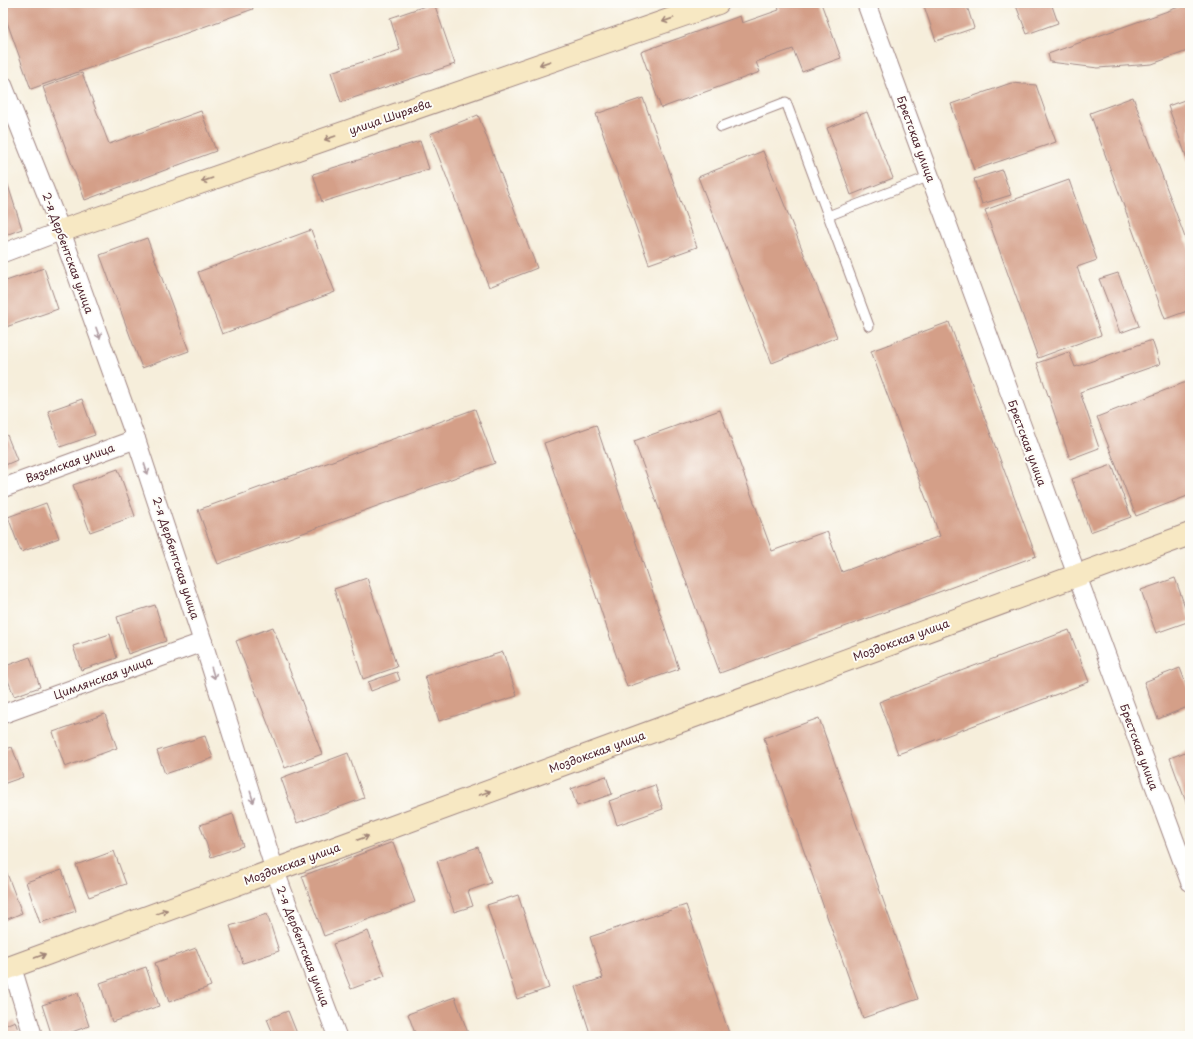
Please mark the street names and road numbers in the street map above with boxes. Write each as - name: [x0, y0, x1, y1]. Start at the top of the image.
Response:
- street label: Брестская улица: [893, 93, 940, 184]
- street label: улица Ширяева: [346, 94, 433, 139]
- street label: 2-я Дербентская улица: [39, 190, 98, 316]
- street label: Брестская улица: [1004, 397, 1051, 488]
- street label: Вяземская улица: [23, 439, 117, 487]
- street label: 2-я Дербентская улица: [149, 494, 204, 621]
- street label: Моздокская улица: [850, 614, 951, 665]
- street label: Цимлянская улица: [51, 652, 155, 703]
- street label: Брестская улица: [1116, 701, 1163, 792]
- street label: Моздокская улица: [546, 726, 647, 777]
- street label: Моздокская улица: [241, 838, 342, 889]
- street label: 2-я Дербентская улица: [273, 883, 334, 1009]

